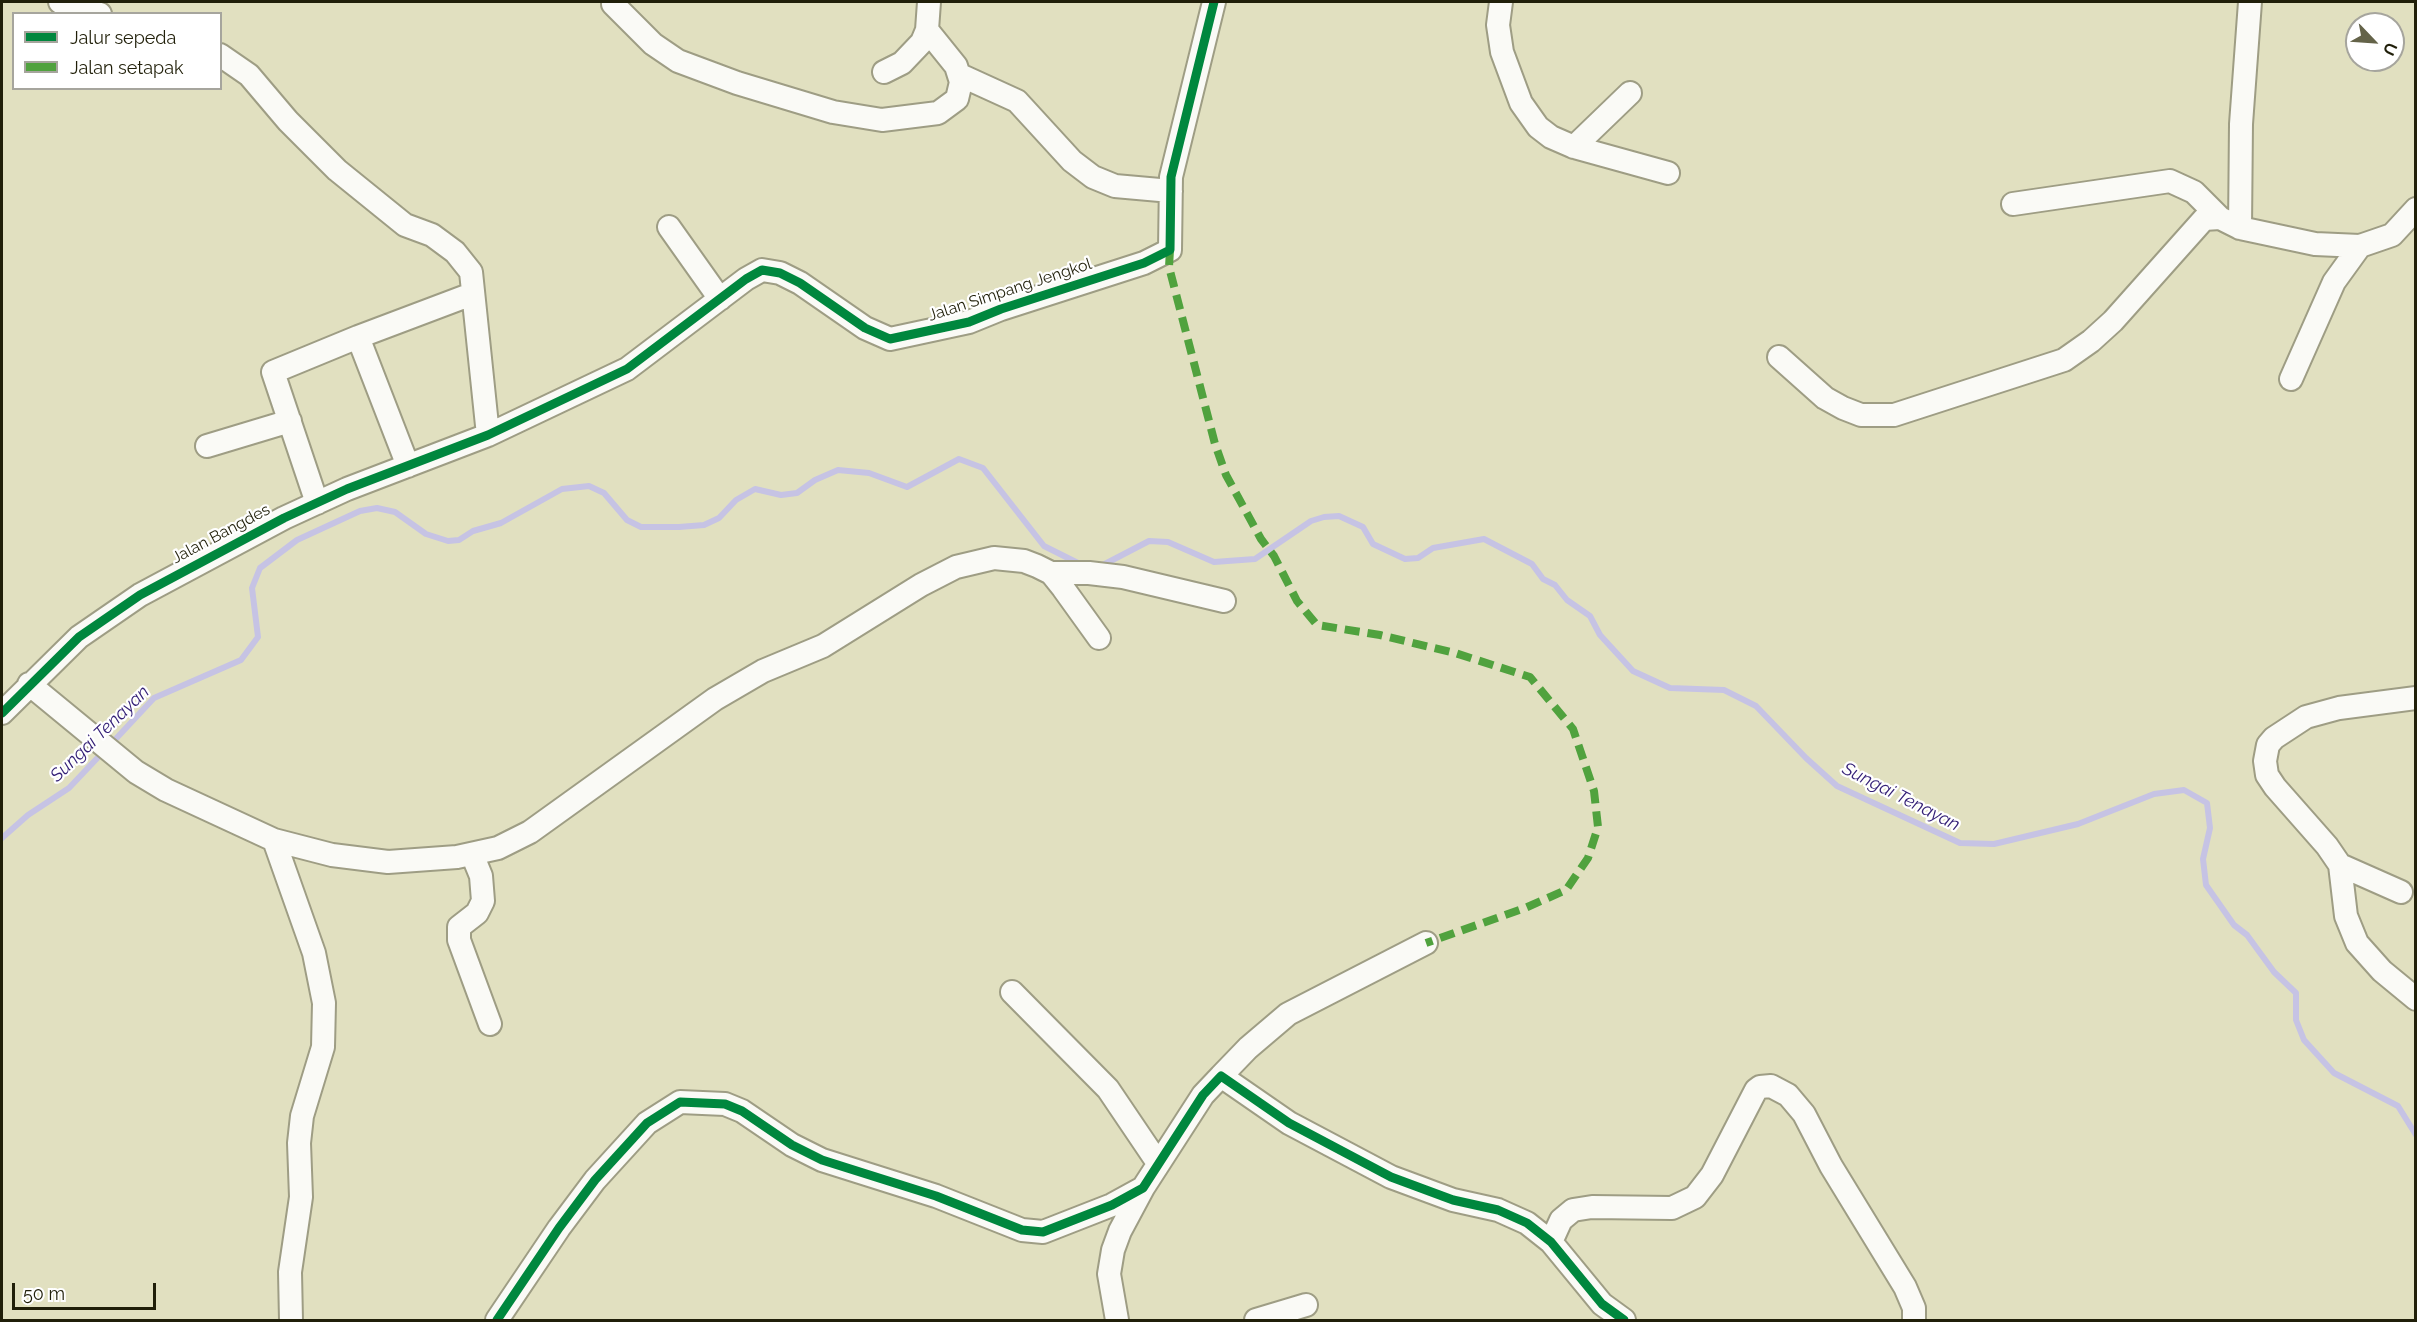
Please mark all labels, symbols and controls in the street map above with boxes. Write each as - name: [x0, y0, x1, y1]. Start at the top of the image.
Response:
- legend: [12, 12, 222, 90]
- north arrow: [2345, 12, 2405, 72]
- text: Jalur sepeda: [70, 27, 176, 48]
- text: U: [2379, 40, 2401, 58]
- text: Jalan setapak: [70, 57, 184, 78]
- street label: Jalan Simpang Jengkol: [926, 255, 1094, 325]
- street label: Jalan Bangdes: [169, 500, 273, 568]
- water label: Sungai Tenayan: [46, 681, 154, 787]
- water label: Sungai Tenayan: [1839, 758, 1963, 836]
- scale bar: [15, 1271, 159, 1309]
- text: 50 m: [23, 1283, 65, 1304]

